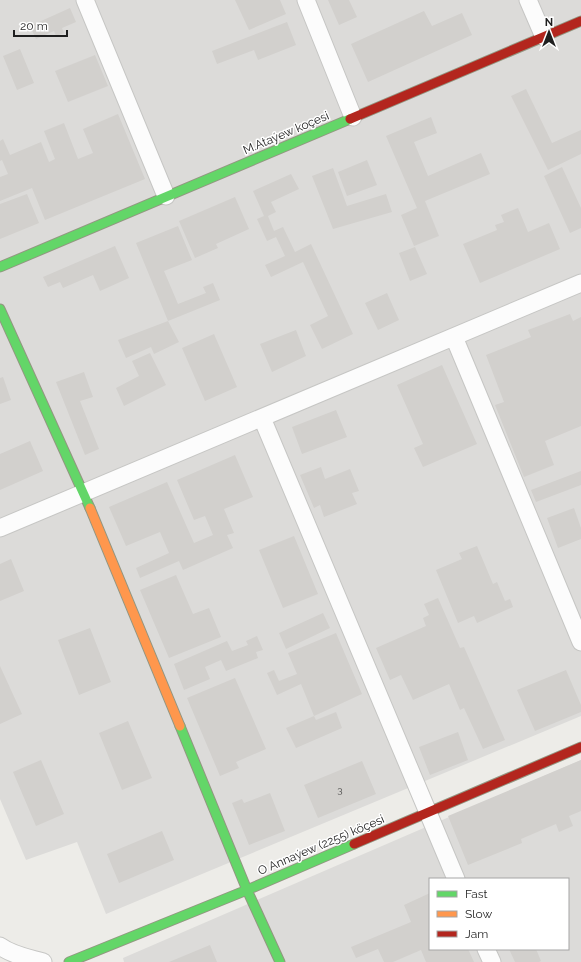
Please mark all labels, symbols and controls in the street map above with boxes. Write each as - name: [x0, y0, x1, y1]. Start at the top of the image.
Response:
- scale bar: [14, 12, 67, 38]
- north arrow: [529, 12, 569, 52]
- text: N: [545, 16, 553, 29]
- text: 20 m: [20, 19, 48, 33]
- street label: M.Ataýew koçesi: [241, 109, 331, 157]
- house number: 3: [337, 784, 343, 795]
- street label: O Annaýew (2255) köçesi: [256, 812, 386, 878]
- legend: [429, 878, 569, 950]
- text: Fast: [465, 887, 488, 901]
- text: Slow: [465, 907, 492, 921]
- text: Jam: [465, 927, 488, 941]

